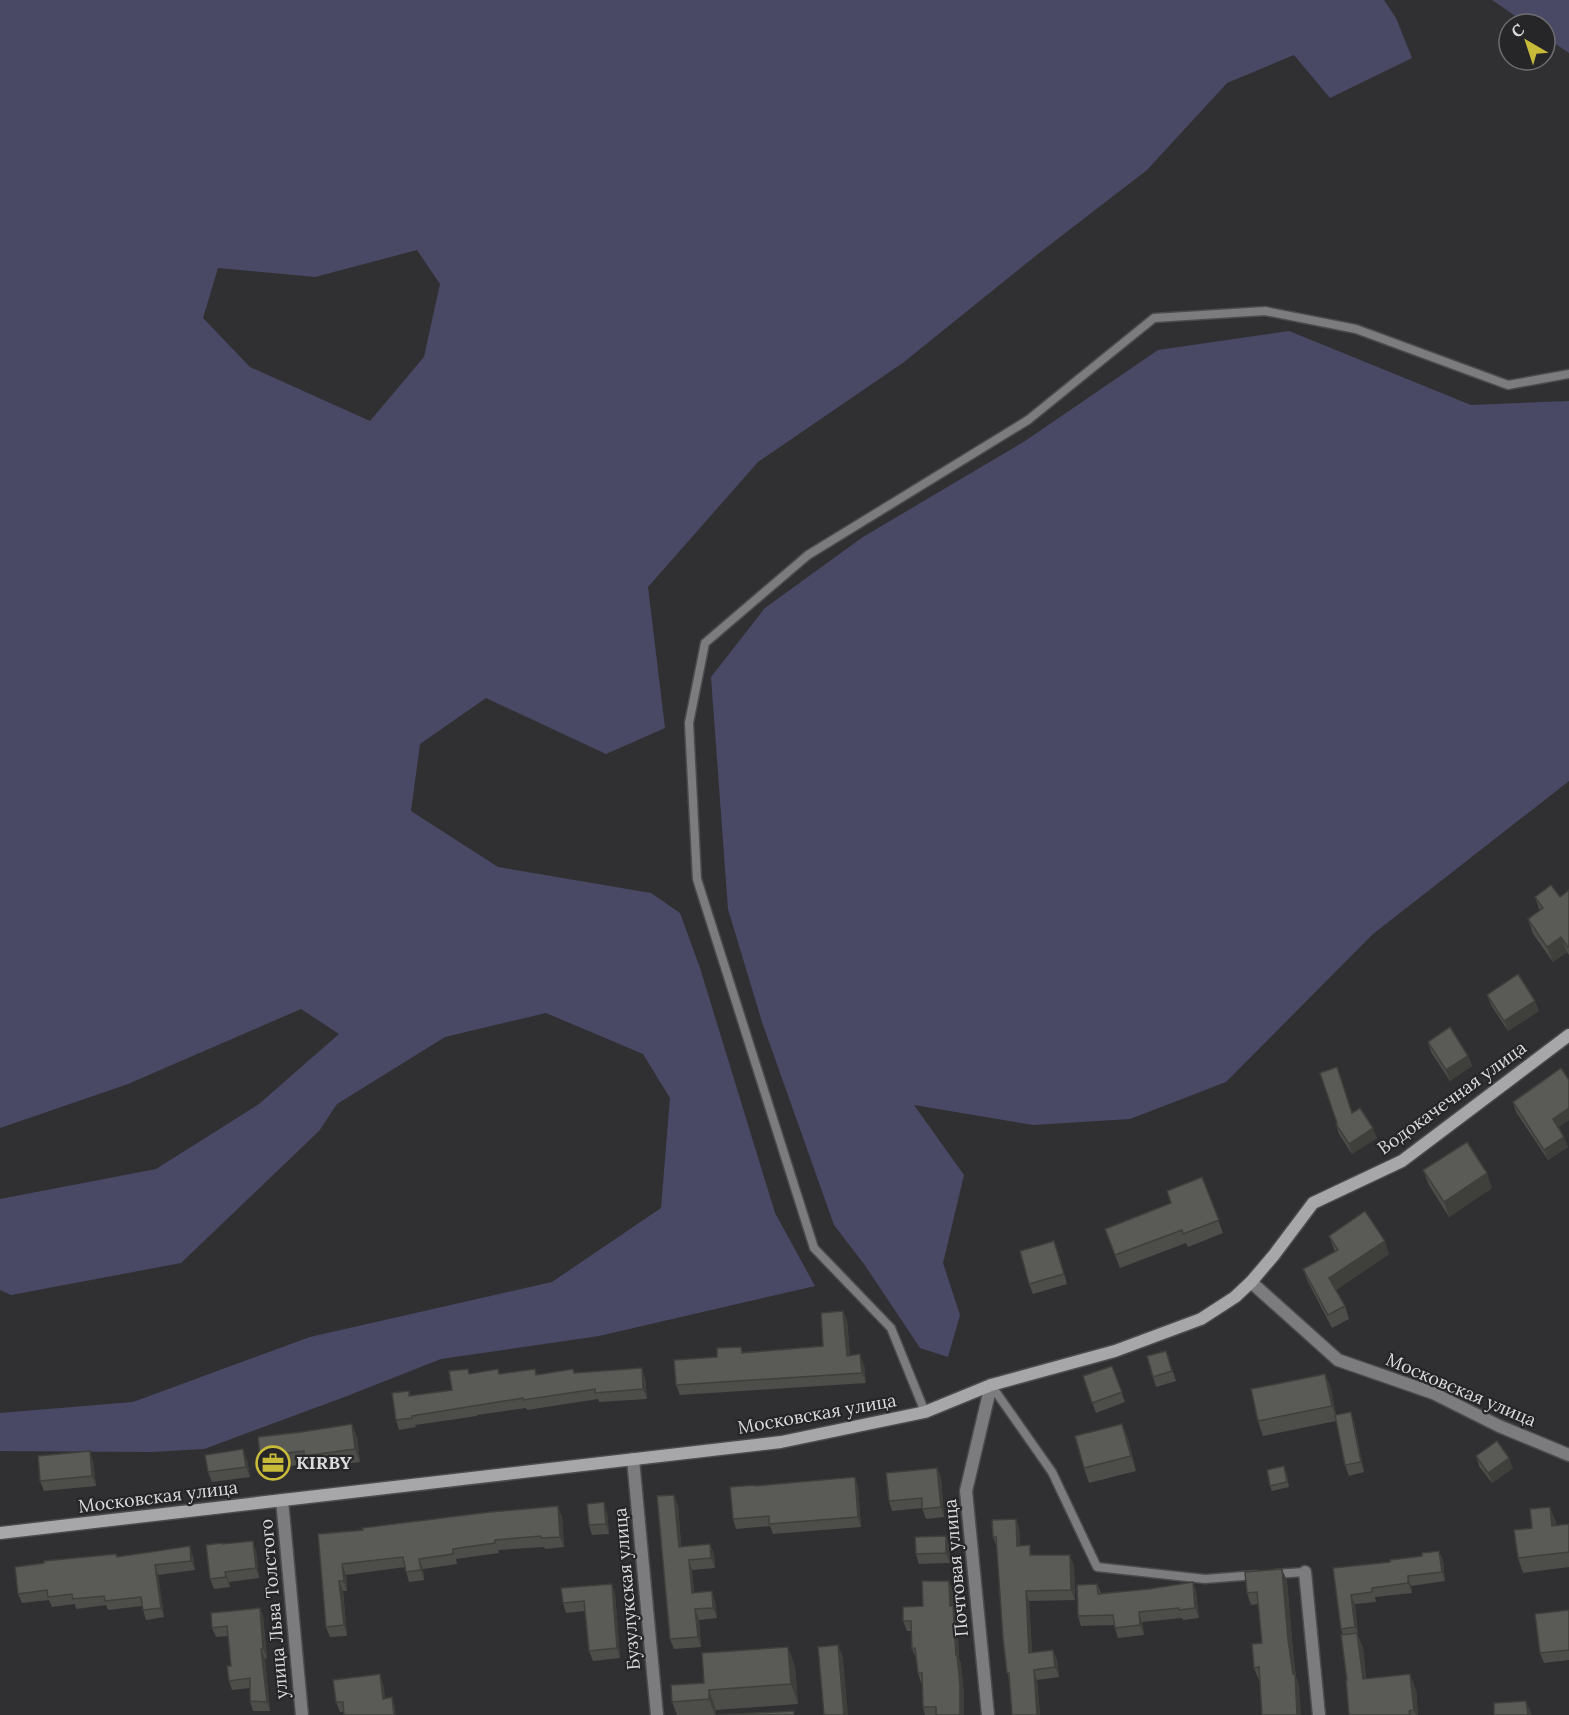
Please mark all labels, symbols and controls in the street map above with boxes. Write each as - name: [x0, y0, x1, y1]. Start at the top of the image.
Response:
- north arrow: [1497, 12, 1557, 72]
- text: С: [1507, 19, 1528, 42]
- street label: Водокачечная улица: [1373, 1036, 1531, 1159]
- street label: Московская улица: [1383, 1348, 1540, 1432]
- street label: Московская улица: [736, 1388, 898, 1439]
- office icon: KIRBY: [255, 1445, 291, 1481]
- place label: KIRBY: [296, 1451, 352, 1474]
- street label: Московская улица: [77, 1475, 239, 1518]
- street label: Почтовая улица: [938, 1498, 973, 1638]
- street label: Бузулукская улица: [608, 1507, 645, 1671]
- street label: улица Льва Толстого: [254, 1518, 293, 1700]

